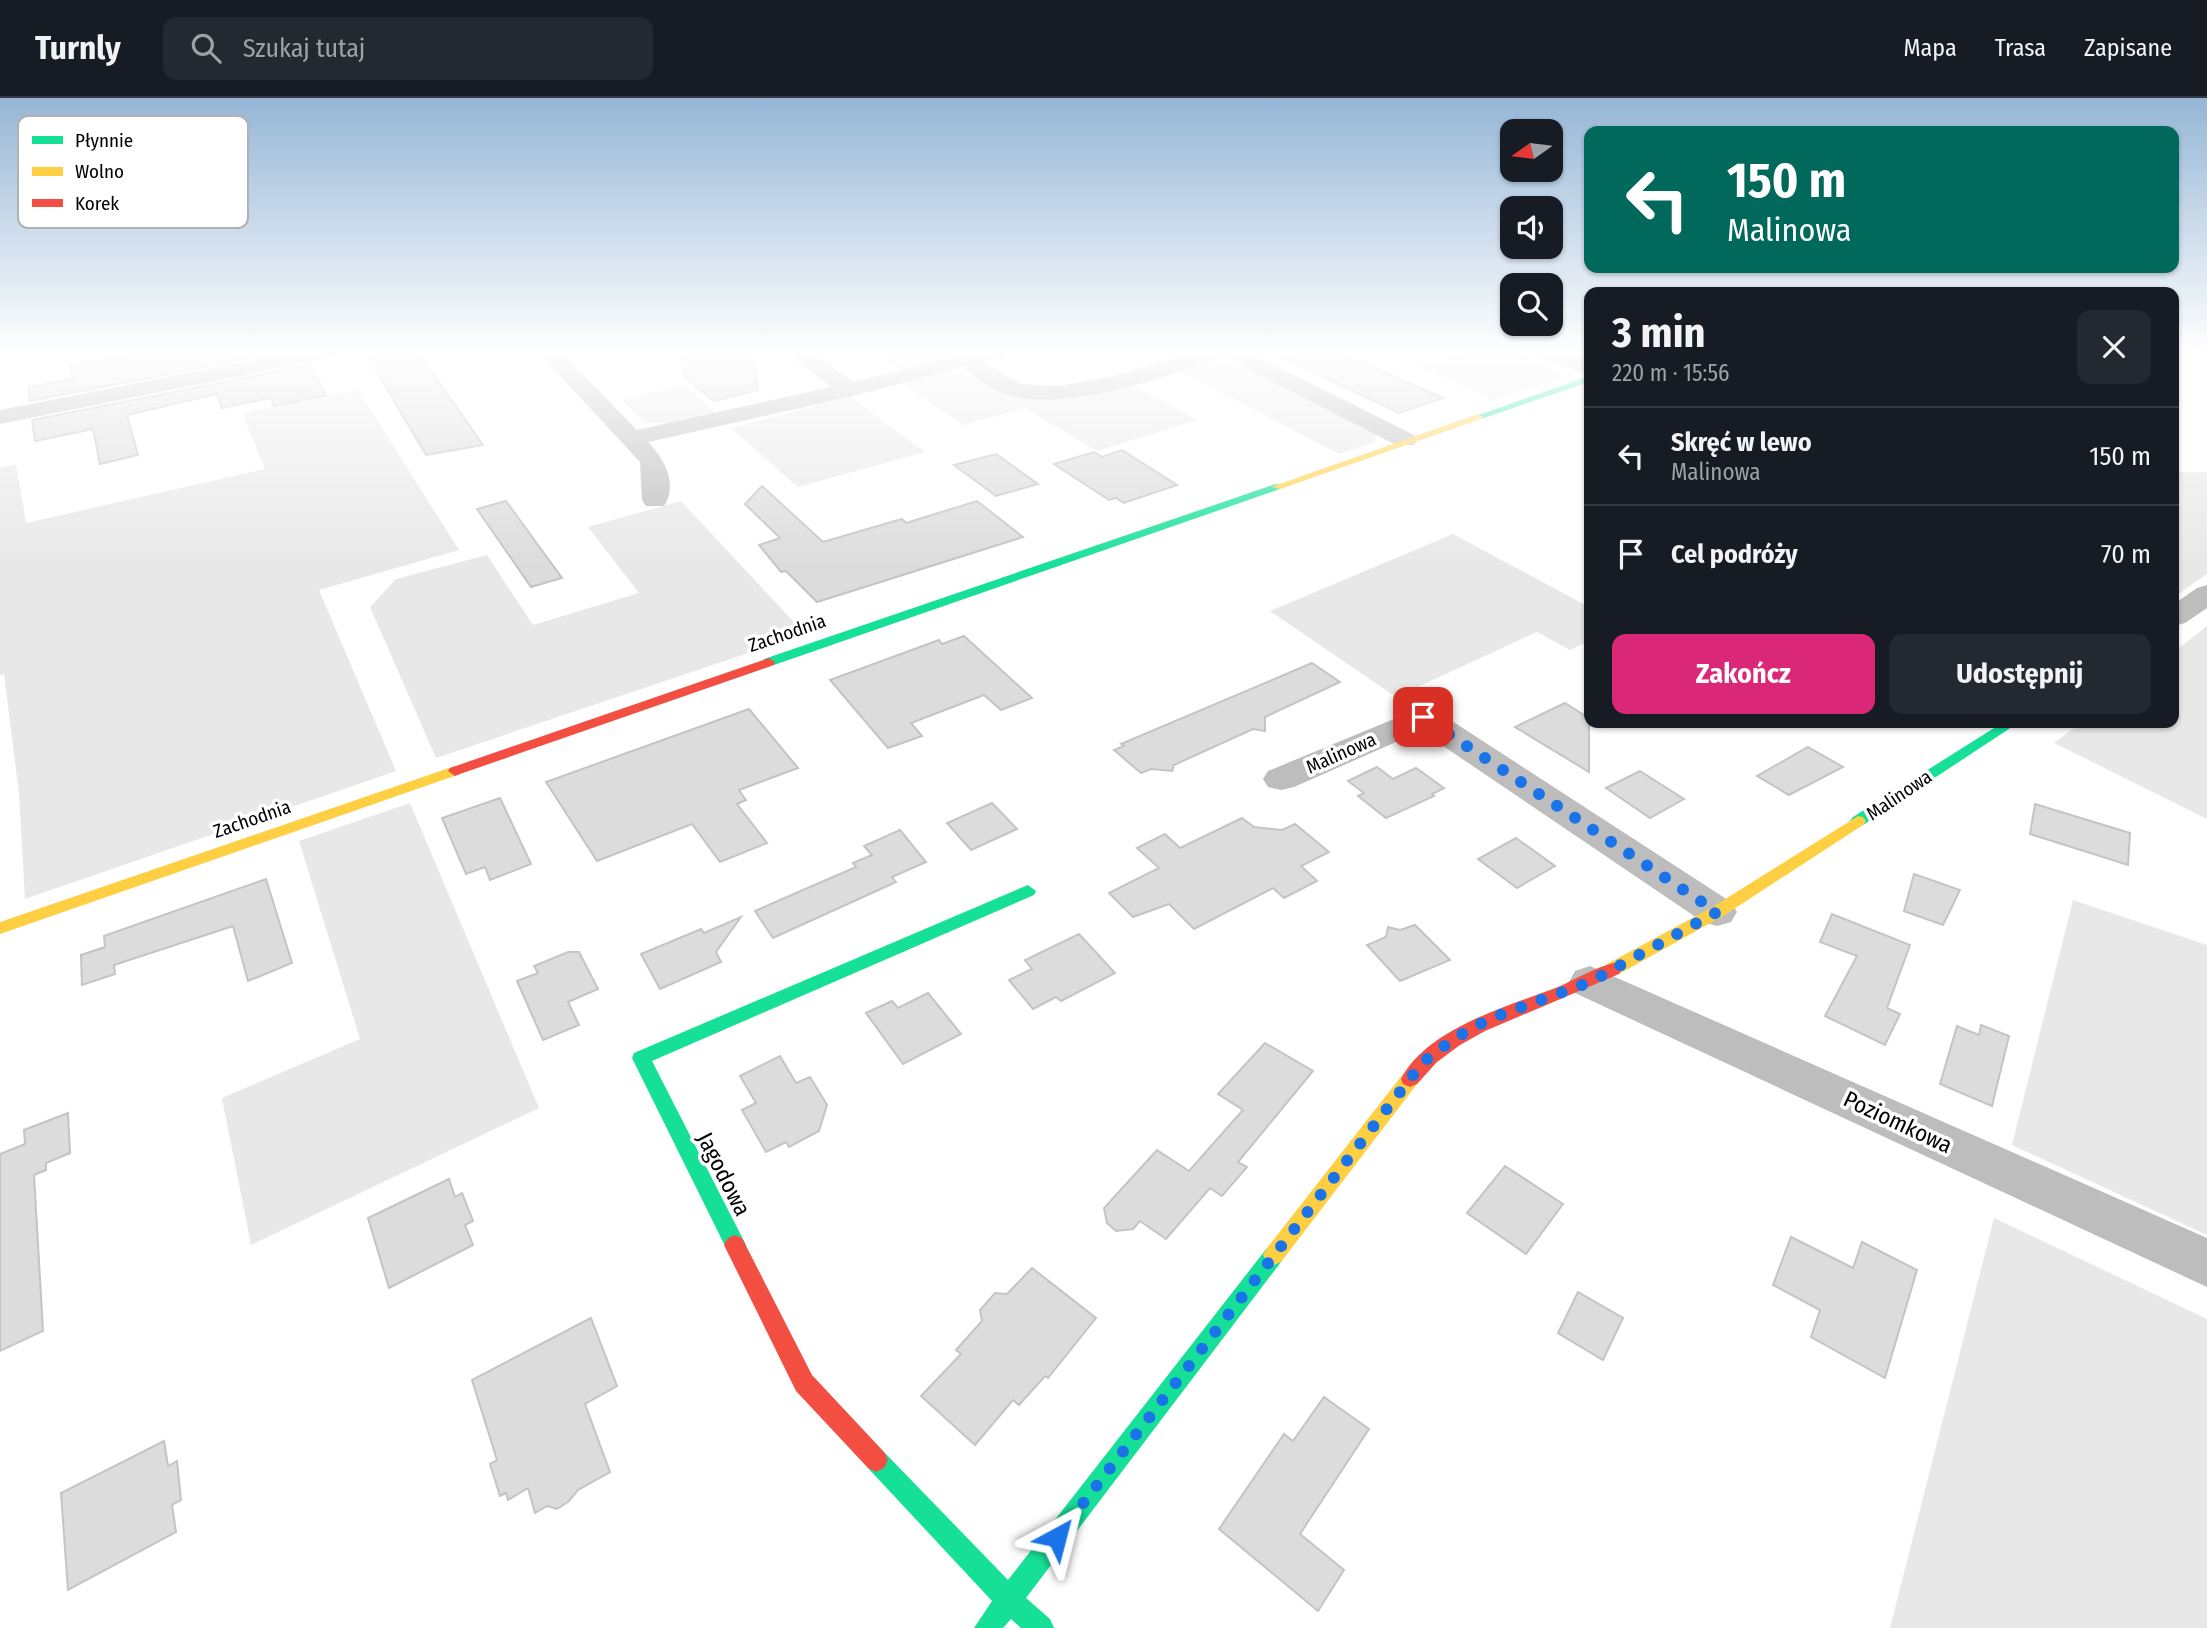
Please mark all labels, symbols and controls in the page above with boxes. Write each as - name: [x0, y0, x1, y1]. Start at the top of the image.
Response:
- search box: [163, 17, 653, 80]
- text: Turnly: [35, 28, 121, 68]
- icon: search: [187, 29, 225, 67]
- text: Szukaj tutaj: [243, 33, 365, 64]
- text: Mapa: [1904, 34, 1957, 62]
- text: Trasa: [1995, 34, 2046, 62]
- text: Zapisane: [2084, 34, 2172, 62]
- legend: [18, 116, 248, 228]
- north arrow: [1500, 119, 1563, 182]
- map controls: [1500, 119, 1563, 336]
- text: Płynnie: [75, 129, 133, 152]
- text: 150 m: [1727, 151, 1846, 210]
- icon: left: [1612, 154, 1703, 245]
- text: Wolno: [75, 160, 124, 183]
- text: Korek: [75, 192, 119, 215]
- button: sound: [1500, 196, 1563, 259]
- text: Malinowa: [1727, 211, 1852, 249]
- button: search: [1500, 273, 1563, 336]
- text: 3 min: [1612, 308, 1706, 358]
- button: close: [2077, 310, 2151, 384]
- text: 220 m · 15:56: [1612, 359, 1730, 387]
- text: Skręć w lewo: [1671, 427, 1812, 458]
- icon: left: [1612, 437, 1650, 475]
- text: 150 m: [2089, 441, 2151, 472]
- text: Malinowa: [1671, 458, 1761, 486]
- icon: arrive: [1612, 535, 1650, 573]
- text: Cel podróży: [1671, 539, 1798, 570]
- text: 70 m: [2101, 539, 2151, 570]
- street label: Zachodnia: [745, 609, 829, 657]
- button: Zakończ: [1612, 634, 1875, 714]
- button: Udostępnij: [1889, 634, 2151, 714]
- pin: [1393, 687, 1453, 747]
- icon: arrive: [1404, 698, 1442, 736]
- street label: Malinowa: [1303, 727, 1379, 779]
- street label: Malinowa: [1862, 765, 1936, 825]
- street label: Zachodnia: [210, 795, 294, 843]
- street label: Poziomkowa: [1839, 1085, 1957, 1159]
- street label: Jagodowa: [691, 1127, 757, 1221]
- position arrow: [1020, 1500, 1094, 1574]

